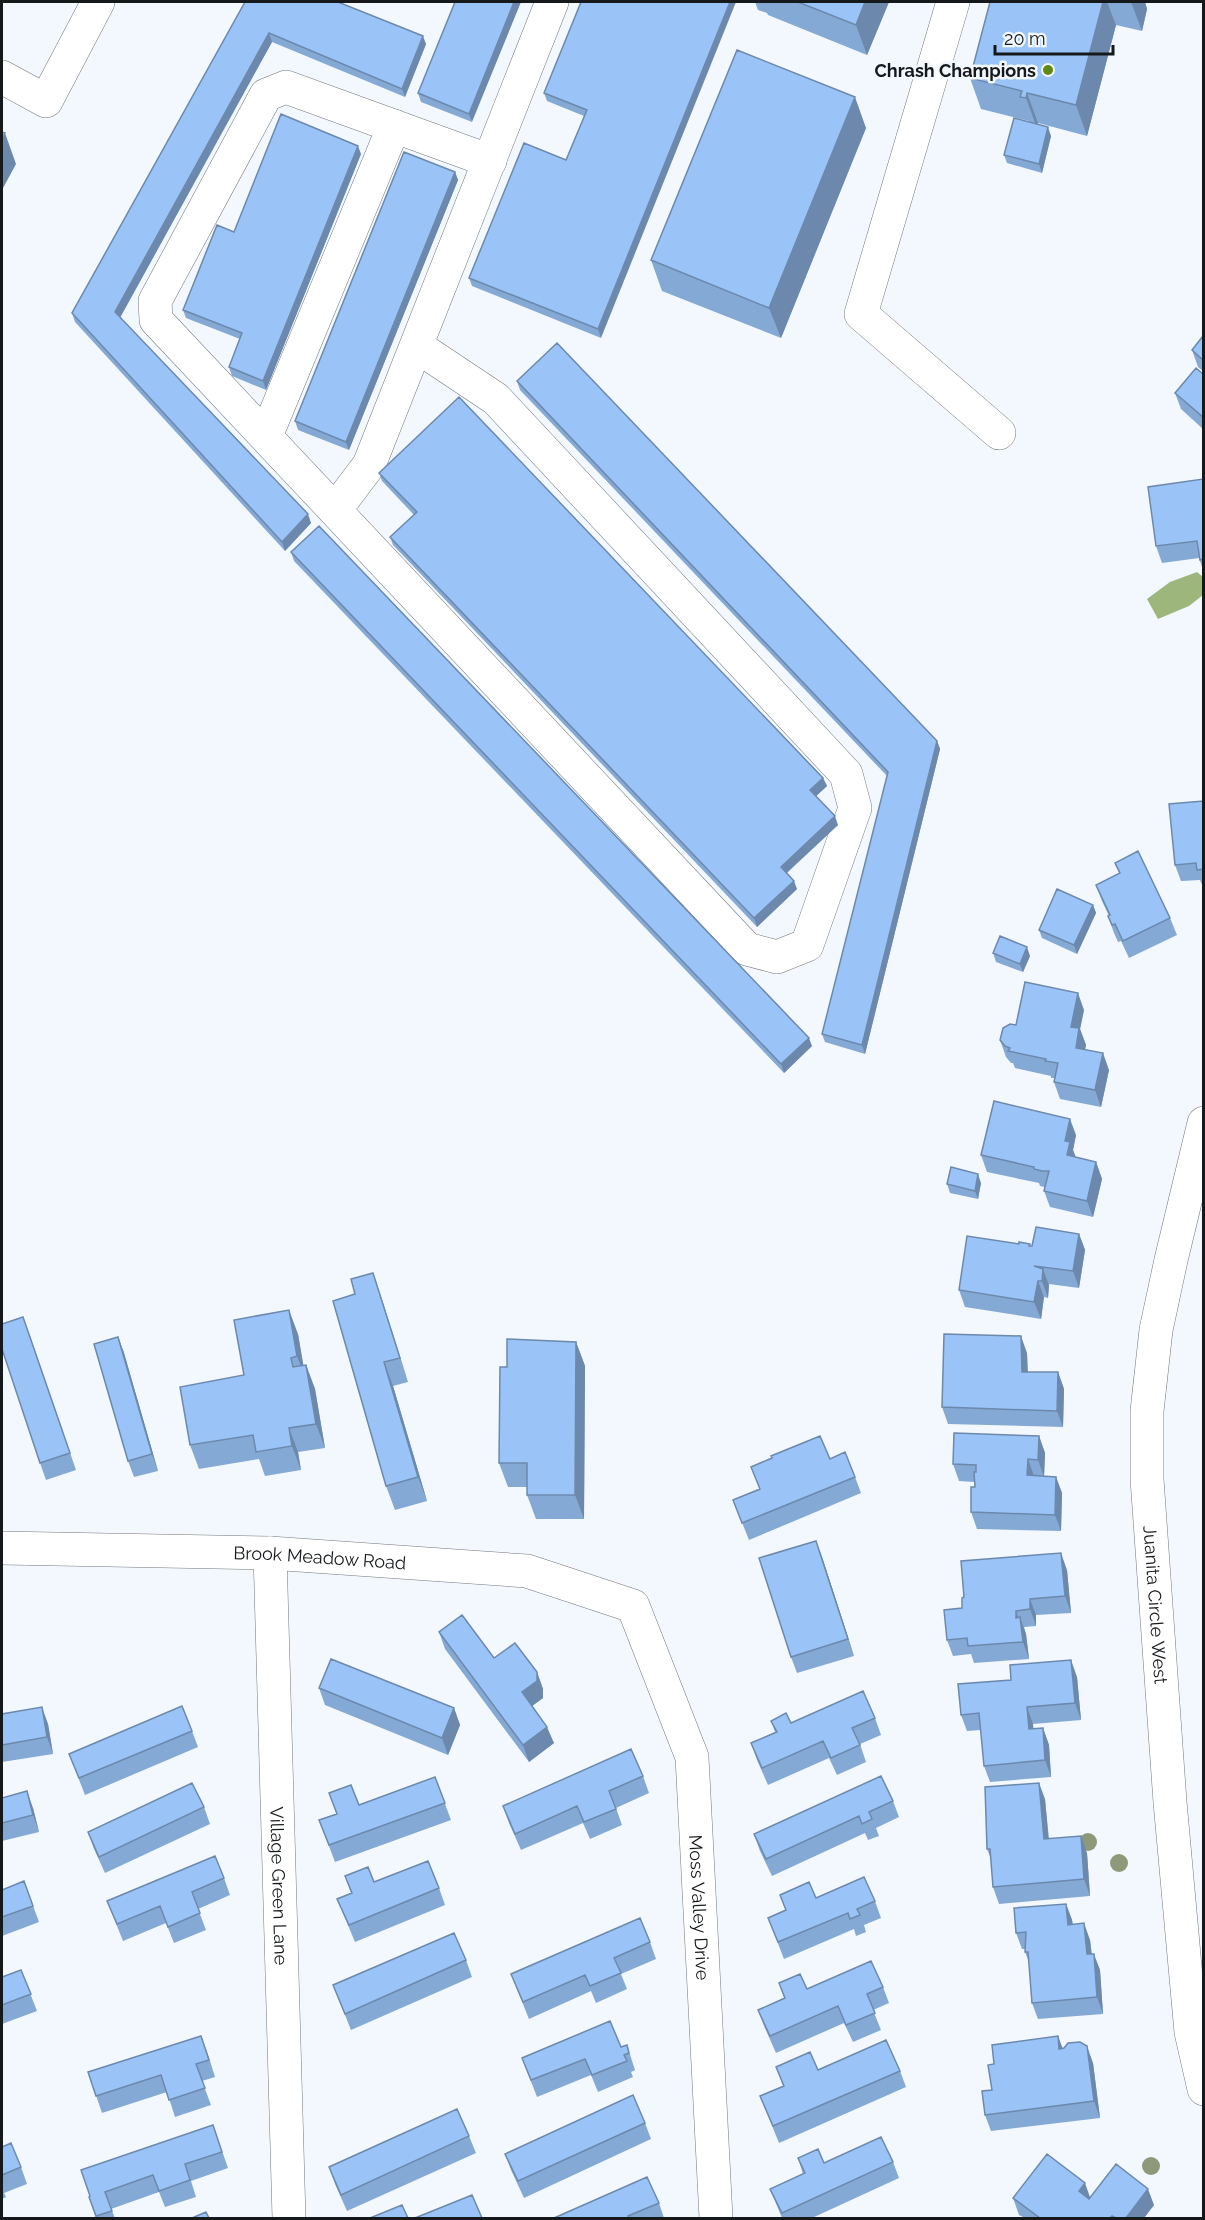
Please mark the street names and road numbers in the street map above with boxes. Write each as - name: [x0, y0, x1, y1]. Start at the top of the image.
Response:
- street label: Juanita Circle West: [1140, 1525, 1172, 1685]
- street label: Brook Meadow Road: [233, 1542, 407, 1573]
- street label: Village Green Lane: [267, 1806, 292, 1966]
- street label: Moss Valley Drive: [686, 1834, 714, 1981]

